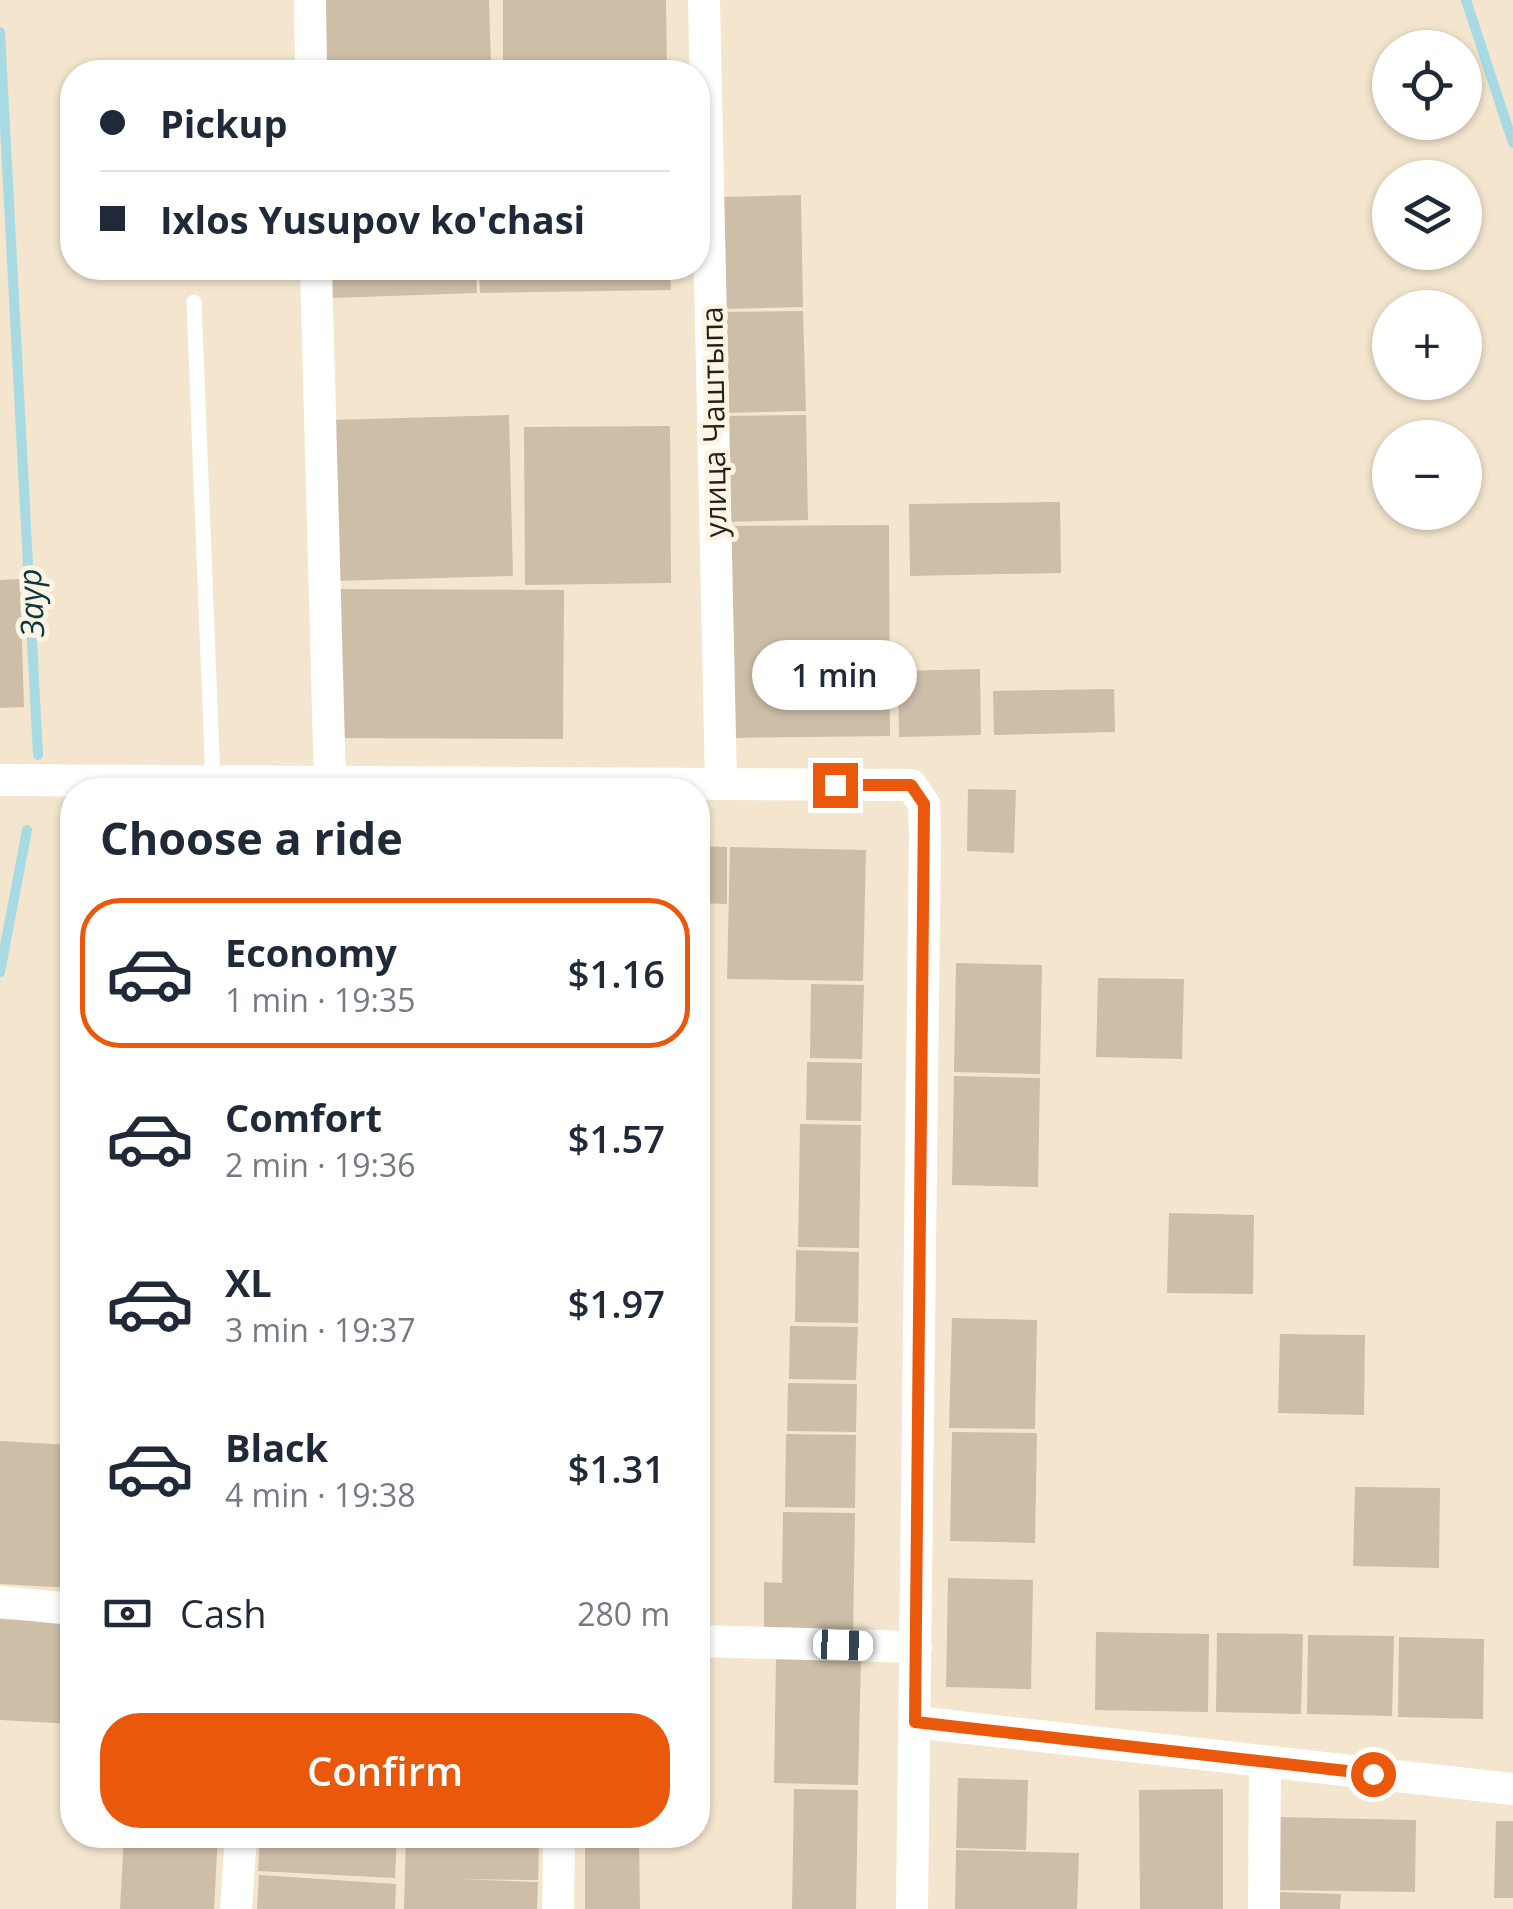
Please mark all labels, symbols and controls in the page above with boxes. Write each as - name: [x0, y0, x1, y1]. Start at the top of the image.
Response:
- map controls: [1372, 30, 1482, 530]
- button: locate: [1372, 30, 1482, 140]
- text: Pickup: [160, 97, 288, 149]
- button: layers: [1372, 160, 1482, 270]
- text: Ixlos Yusupov ko'chasi: [160, 193, 585, 245]
- button: +: [1372, 290, 1482, 400]
- street label: улица Чаштыпа: [690, 306, 736, 538]
- button: −: [1372, 420, 1482, 530]
- water label: Заур: [7, 568, 53, 639]
- callout: 1 min: [752, 640, 918, 710]
- text: 1 min: [791, 653, 878, 696]
- route end: [813, 763, 858, 808]
- text: Choose a ride: [100, 807, 403, 868]
- text: Economy: [225, 926, 397, 978]
- icon: car: [105, 928, 195, 1018]
- text: $1.16: [568, 947, 665, 999]
- text: 1 min · 19:35: [225, 978, 416, 1021]
- text: Comfort: [225, 1091, 382, 1143]
- icon: car: [105, 1093, 195, 1183]
- text: $1.57: [568, 1112, 665, 1164]
- text: 2 min · 19:36: [225, 1143, 416, 1186]
- text: XL: [225, 1256, 272, 1308]
- icon: car: [105, 1258, 195, 1348]
- text: $1.97: [568, 1277, 665, 1329]
- text: 3 min · 19:37: [225, 1308, 416, 1351]
- text: Black: [225, 1421, 328, 1473]
- icon: car: [105, 1423, 195, 1513]
- text: $1.31: [568, 1442, 665, 1494]
- text: 4 min · 19:38: [225, 1473, 416, 1516]
- icon: cash: [100, 1586, 155, 1641]
- text: Cash: [180, 1587, 266, 1639]
- text: 280 m: [577, 1592, 670, 1635]
- car: [812, 1629, 874, 1661]
- button: Confirm: [100, 1713, 670, 1828]
- route start: [1351, 1752, 1396, 1797]

